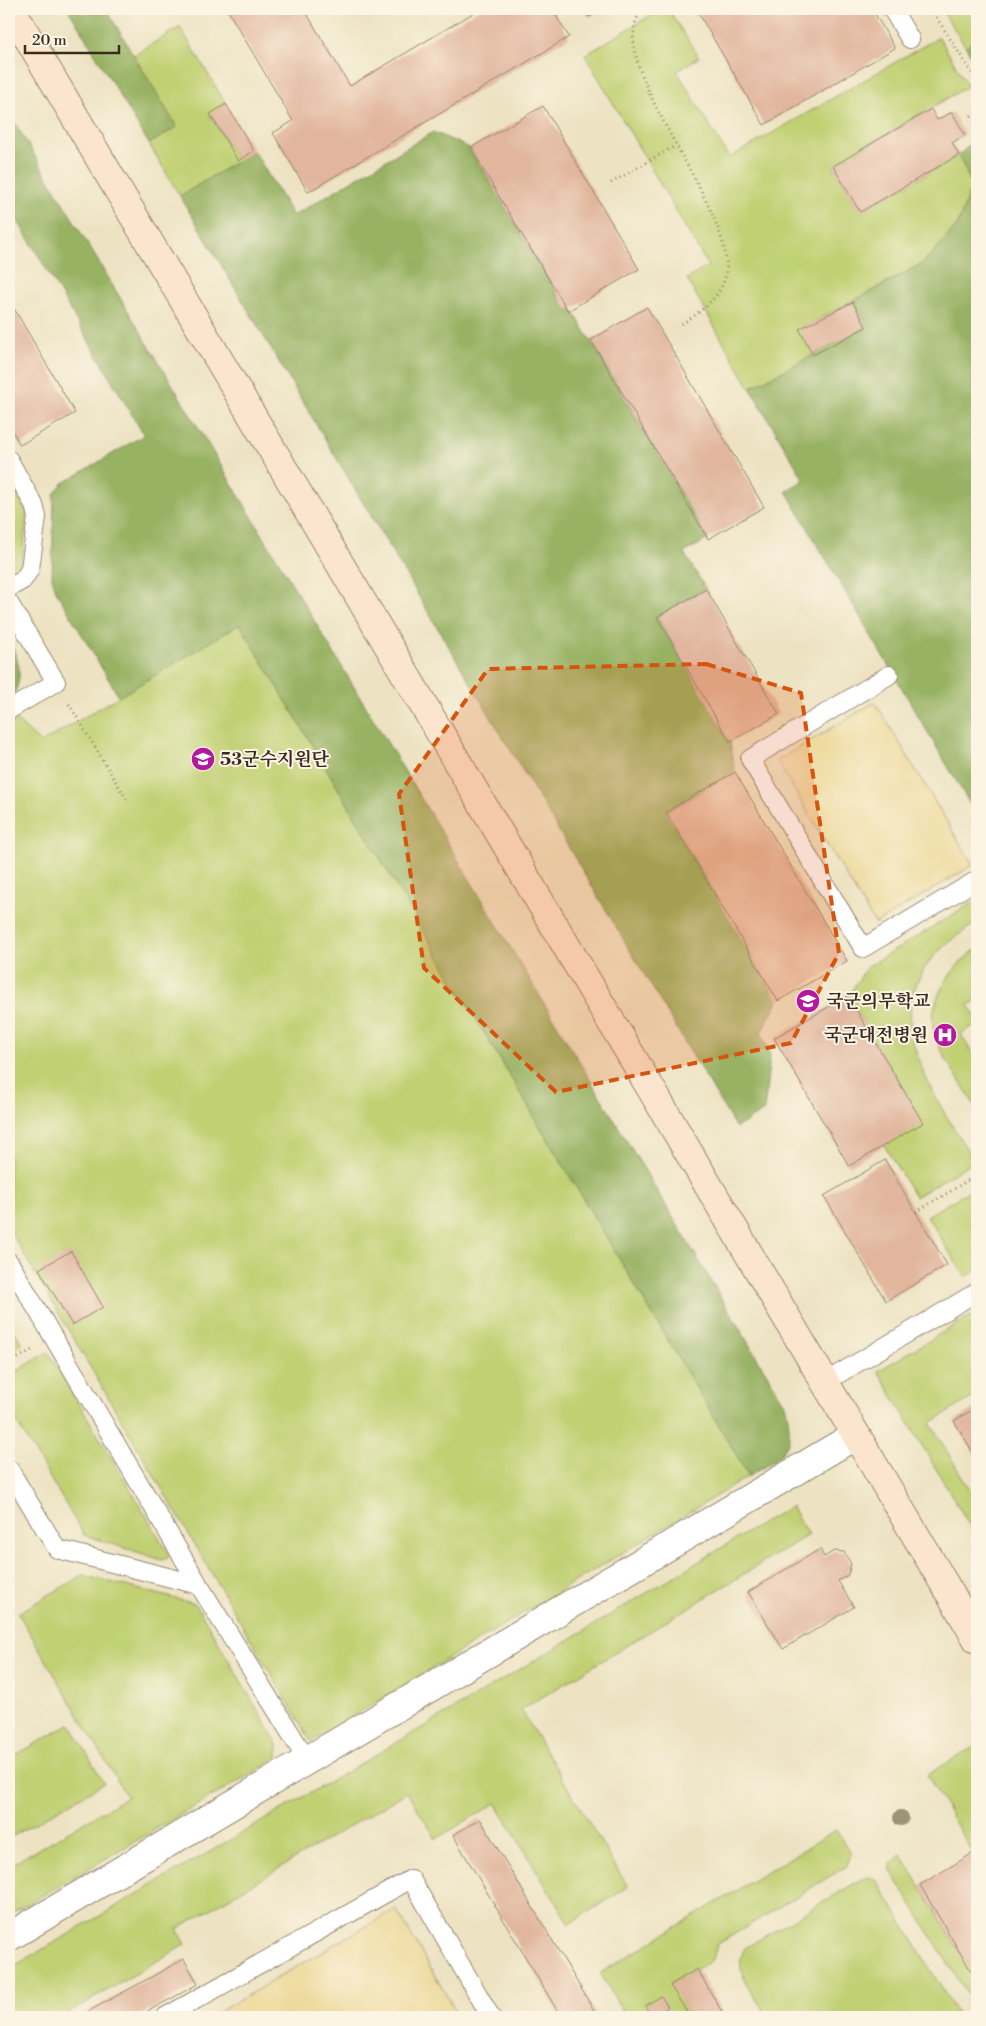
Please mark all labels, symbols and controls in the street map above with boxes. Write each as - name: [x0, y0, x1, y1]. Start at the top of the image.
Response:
- scale bar: [25, 22, 119, 54]
- text: 20 m: [32, 31, 67, 50]
- school or university icon: 53군수지원단: [190, 746, 216, 772]
- place label: 53군수지원단: [220, 748, 330, 771]
- school or university icon: 국군의무학교: [795, 988, 821, 1014]
- place label: 국군의무학교: [826, 990, 931, 1013]
- hospital icon: 국군대전병원: [932, 1022, 958, 1048]
- place label: 국군대전병원: [824, 1024, 928, 1047]

